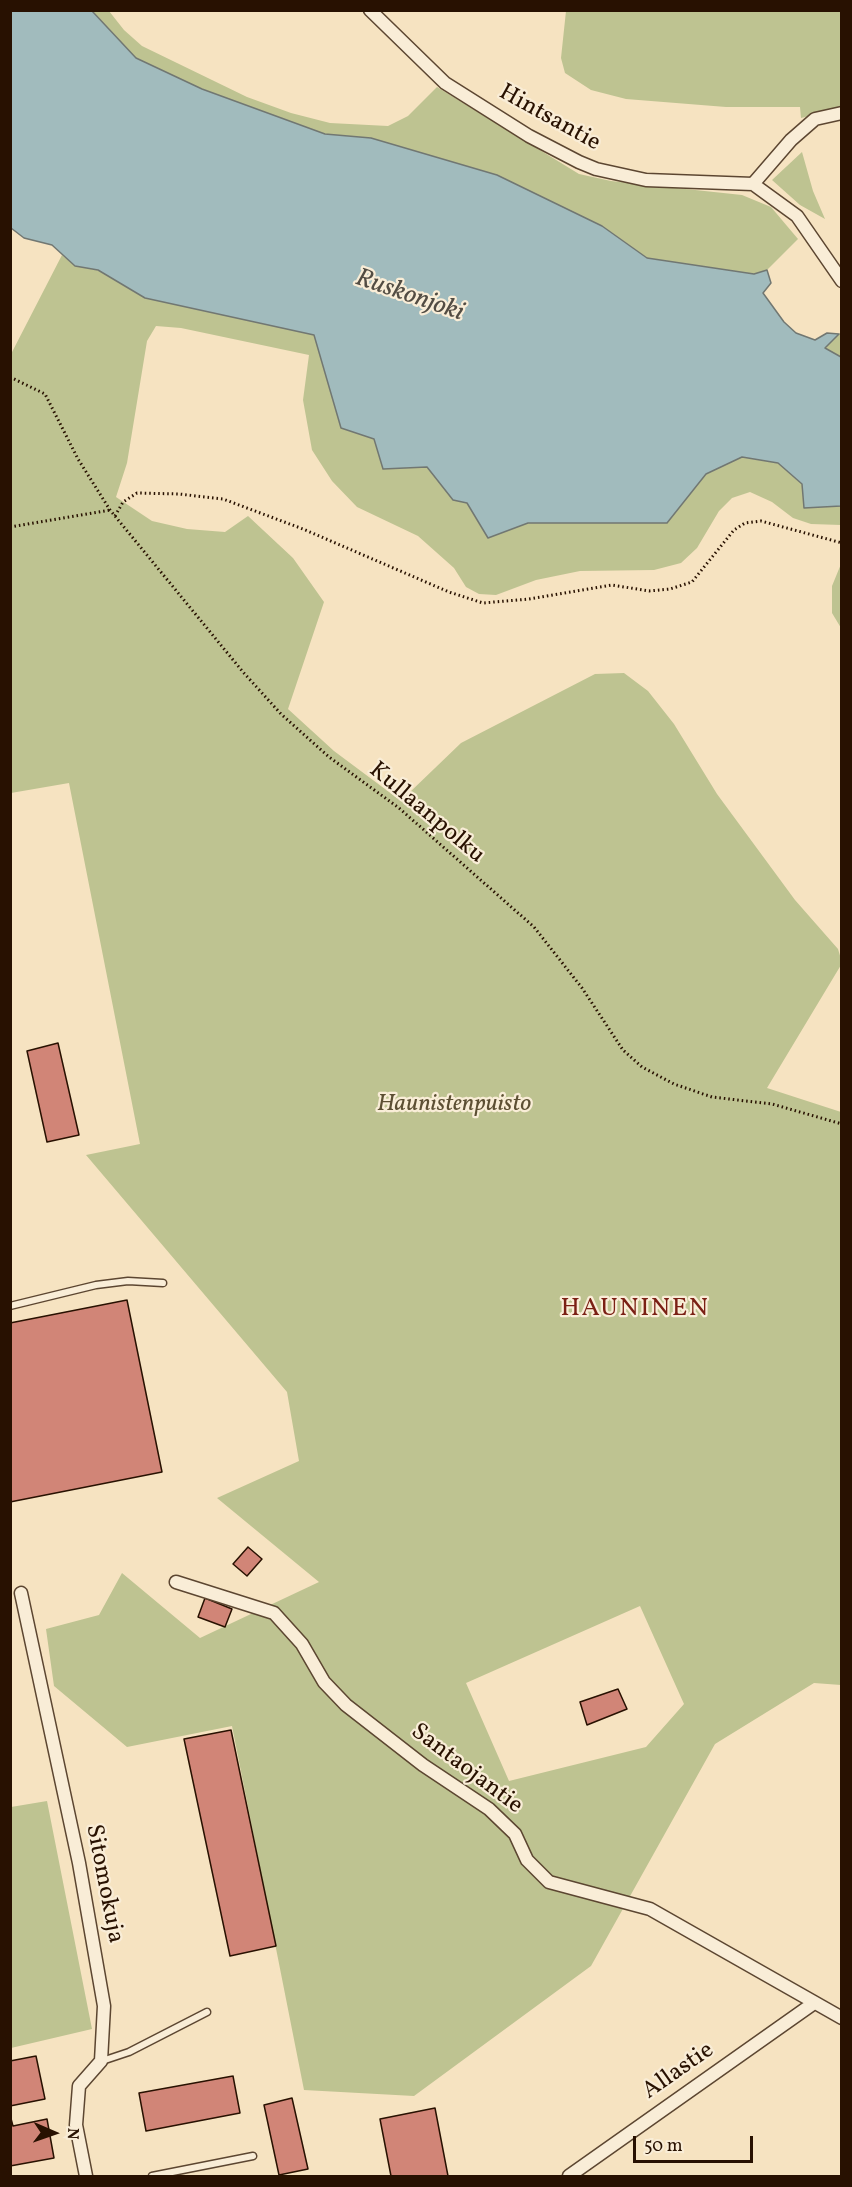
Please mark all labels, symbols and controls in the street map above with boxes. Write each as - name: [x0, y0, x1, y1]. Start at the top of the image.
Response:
- street label: Hintsantie: [493, 79, 605, 159]
- water label: Ruskonjoki: [351, 264, 467, 330]
- street label: Kullaanpolku: [362, 757, 490, 871]
- park label: Haunistenpuisto: [377, 1092, 531, 1120]
- district label: HAUNINEN: [560, 1294, 710, 1326]
- street label: Santaojantie: [404, 1719, 528, 1821]
- street label: Sitomokuja: [77, 1822, 129, 1946]
- street label: Allastie: [638, 2037, 720, 2107]
- north arrow: [24, 2103, 84, 2163]
- scale bar: [636, 2124, 756, 2162]
- text: N: [61, 2127, 83, 2140]
- text: 50 m: [644, 2134, 683, 2159]

